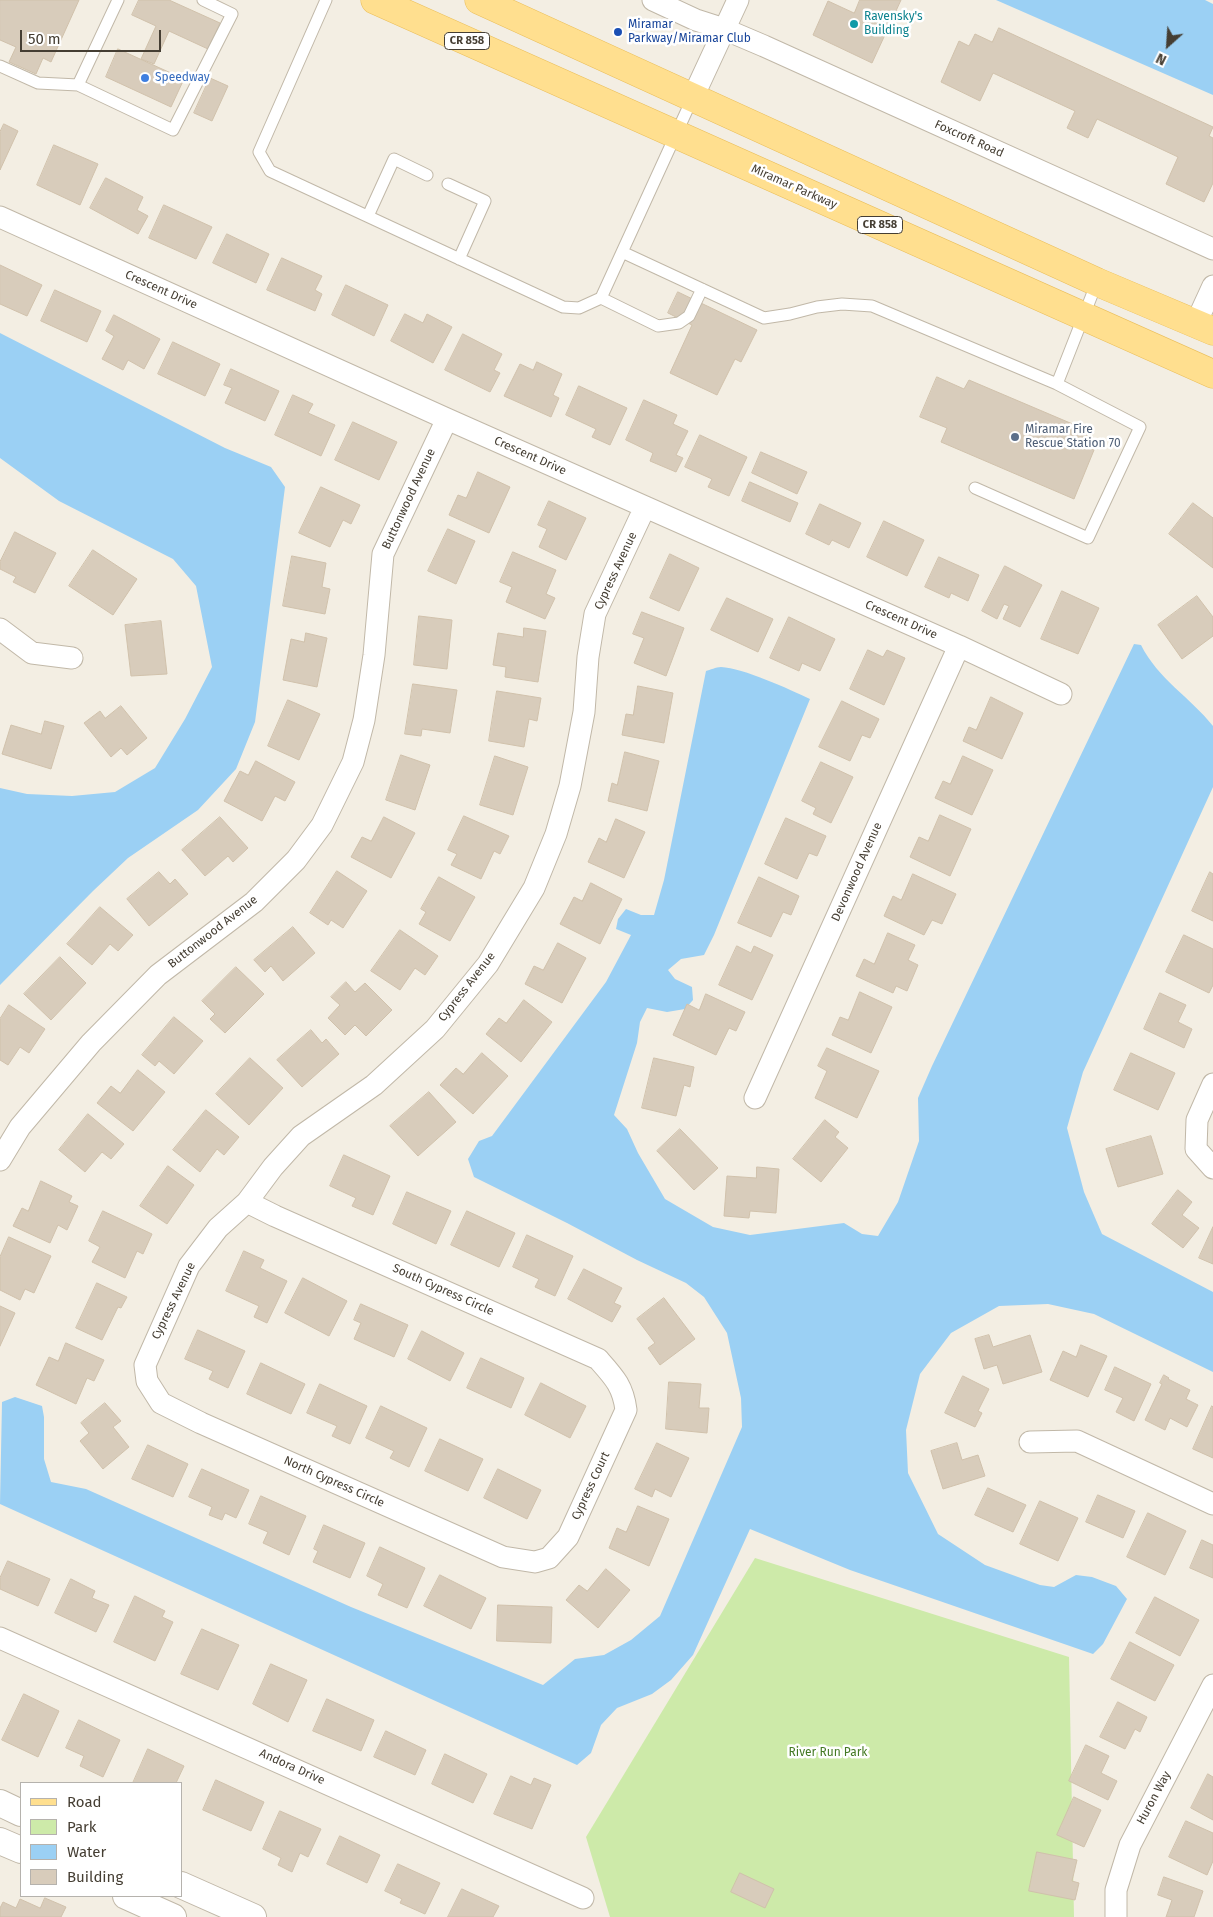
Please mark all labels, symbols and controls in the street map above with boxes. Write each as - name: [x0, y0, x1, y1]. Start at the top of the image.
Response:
- place label: Ravensky's Building: [864, 10, 923, 38]
- place label: Miramar Parkway/Miramar Club: [628, 18, 751, 46]
- marker: Ravensky's Building: [848, 18, 860, 30]
- scale bar: [22, 20, 164, 52]
- north arrow: [1143, 20, 1193, 70]
- marker: Miramar Parkway/Miramar Club: [612, 26, 624, 38]
- text: 50 m: [28, 30, 61, 48]
- road number: CR 858: [444, 32, 490, 49]
- text: N: [1153, 49, 1169, 69]
- place label: Speedway: [155, 71, 210, 85]
- marker: Speedway: [139, 72, 151, 84]
- street label: Foxcroft Road: [932, 117, 1006, 161]
- street label: Miramar Parkway: [749, 162, 839, 212]
- road number: CR 858: [858, 216, 902, 234]
- street label: Crescent Drive: [123, 268, 199, 312]
- place label: Miramar Fire Rescue Station 70: [1025, 423, 1121, 451]
- marker: Miramar Fire Rescue Station 70: [1009, 431, 1021, 443]
- street label: Crescent Drive: [492, 434, 568, 478]
- street label: Buttonwood Avenue: [379, 446, 439, 552]
- street label: Cypress Avenue: [592, 530, 640, 612]
- street label: Crescent Drive: [863, 598, 939, 642]
- street label: Devonwood Avenue: [829, 820, 885, 924]
- street label: Buttonwood Avenue: [165, 893, 261, 971]
- street label: Cypress Avenue: [435, 949, 499, 1025]
- street label: Cypress Avenue: [149, 1260, 199, 1342]
- street label: South Cypress Circle: [390, 1261, 496, 1319]
- street label: Cypress Court: [569, 1450, 613, 1522]
- street label: North Cypress Circle: [281, 1453, 387, 1511]
- street label: Andora Drive: [257, 1746, 327, 1788]
- park label: River Run Park: [789, 1746, 867, 1760]
- street label: Huron Way: [1134, 1769, 1174, 1827]
- legend: [20, 1782, 182, 1897]
- text: Road: [67, 1793, 102, 1811]
- text: Park: [67, 1818, 97, 1836]
- text: Water: [67, 1843, 106, 1861]
- text: Building: [67, 1868, 123, 1886]

